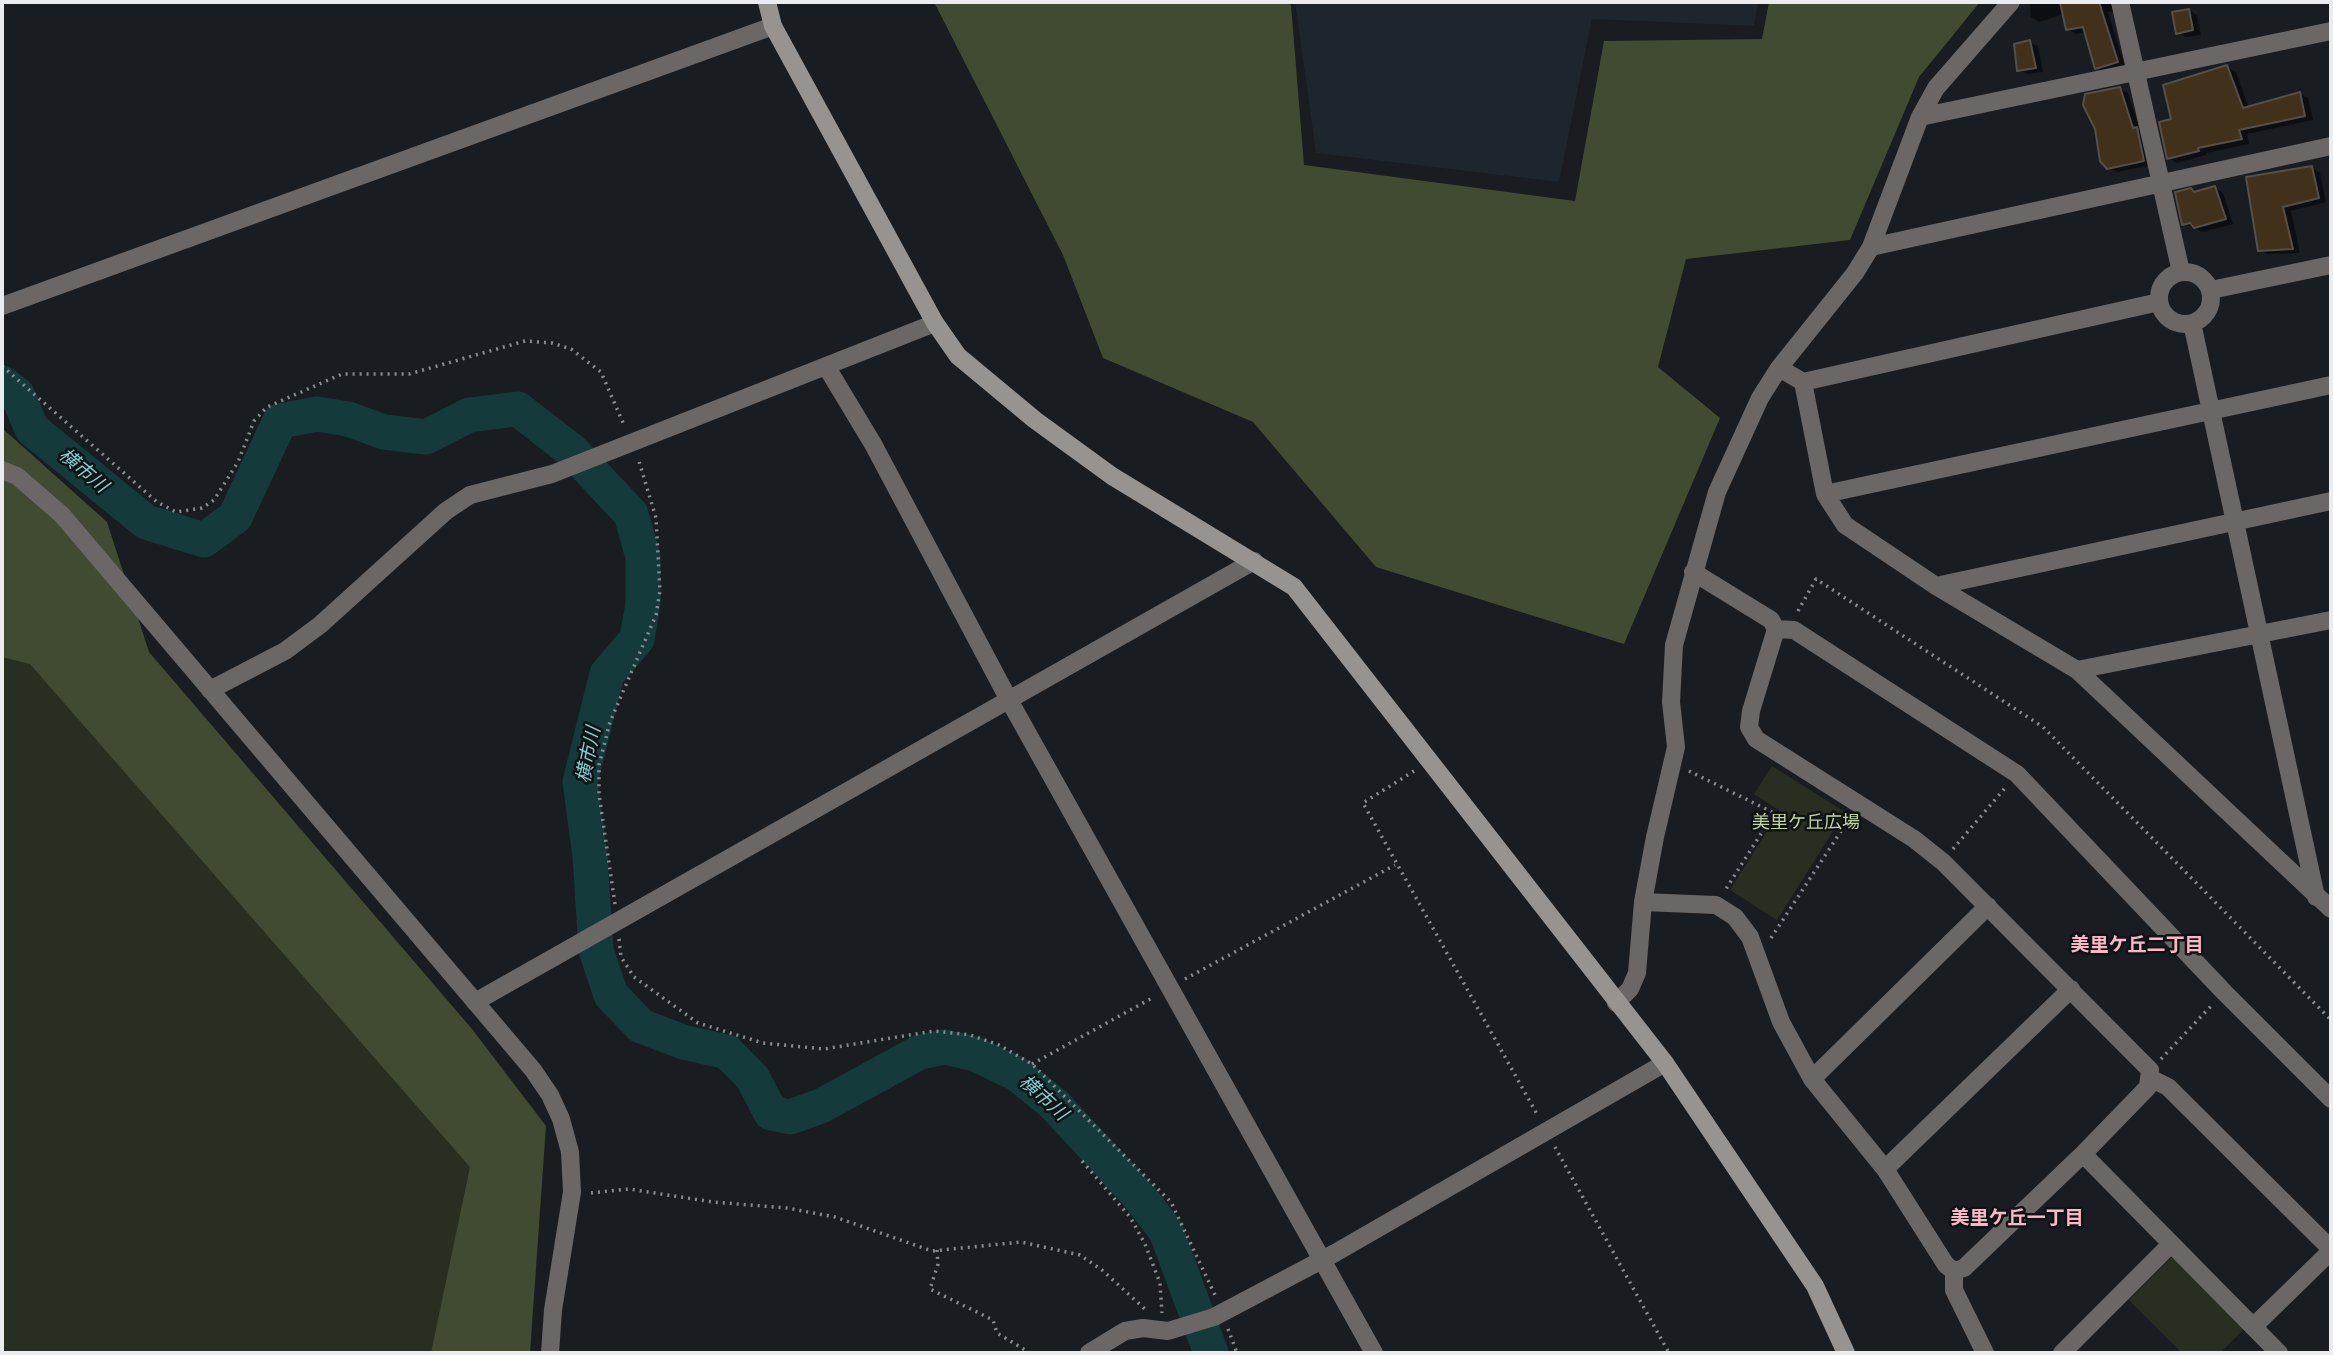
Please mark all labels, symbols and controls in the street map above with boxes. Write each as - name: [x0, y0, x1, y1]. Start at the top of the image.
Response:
- water label: 横市川: [54, 444, 112, 498]
- water label: 横市川: [572, 725, 606, 785]
- park label: 美里ケ丘広場: [1752, 812, 1860, 834]
- district label: 美里ケ丘二丁目: [2071, 935, 2203, 957]
- water label: 横市川: [1014, 1070, 1072, 1126]
- district label: 美里ケ丘一丁目: [1951, 1208, 2083, 1230]

